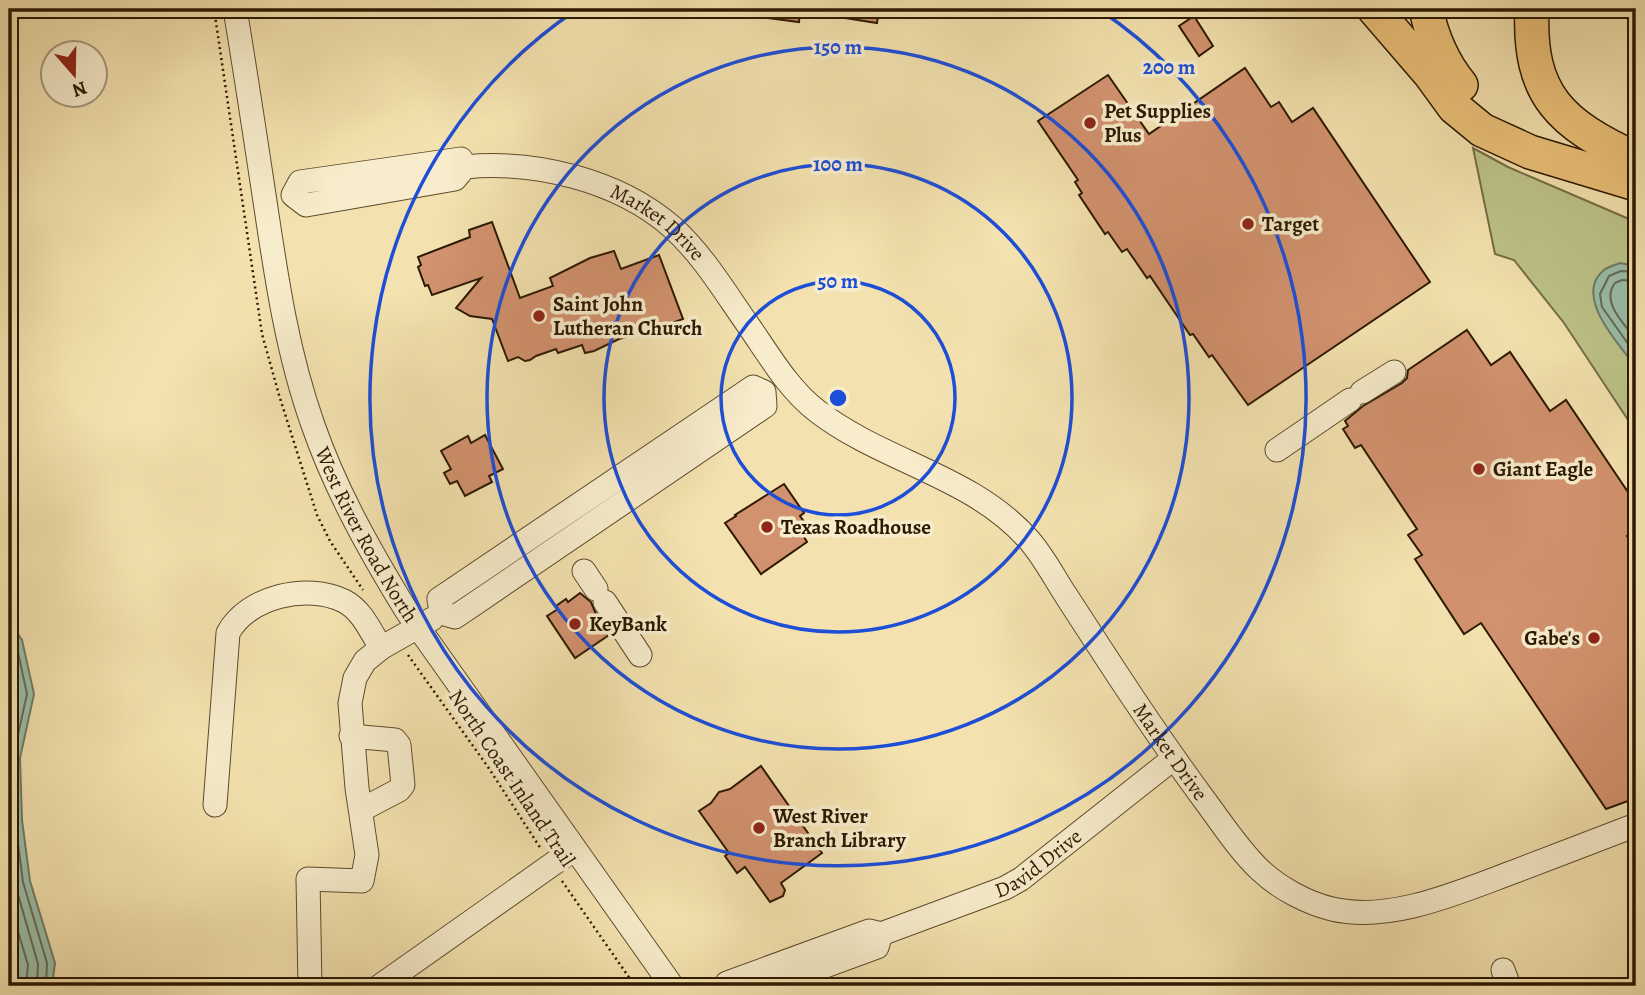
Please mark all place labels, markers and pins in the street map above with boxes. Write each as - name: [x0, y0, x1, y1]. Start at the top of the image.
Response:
- place label: Pet Supplies Plus: [1104, 97, 1211, 149]
- marker: Pet Supplies Plus: [1082, 115, 1098, 131]
- place label: Target: [1262, 210, 1319, 238]
- marker: Target: [1240, 216, 1256, 232]
- place label: Saint John Lutheran Church: [553, 290, 702, 342]
- marker: Saint John Lutheran Church: [531, 308, 547, 324]
- centre of rings: [826, 386, 850, 410]
- place label: Giant Eagle: [1493, 455, 1594, 483]
- marker: Giant Eagle: [1471, 461, 1487, 477]
- place label: Texas Roadhouse: [781, 513, 931, 541]
- marker: Texas Roadhouse: [759, 519, 775, 535]
- place label: KeyBank: [589, 610, 667, 638]
- marker: KeyBank: [567, 616, 583, 632]
- place label: Gabe's: [1524, 624, 1580, 652]
- marker: Gabe's: [1586, 630, 1602, 646]
- place label: West River Branch Library: [772, 802, 907, 854]
- marker: West River Branch Library: [751, 820, 767, 836]

